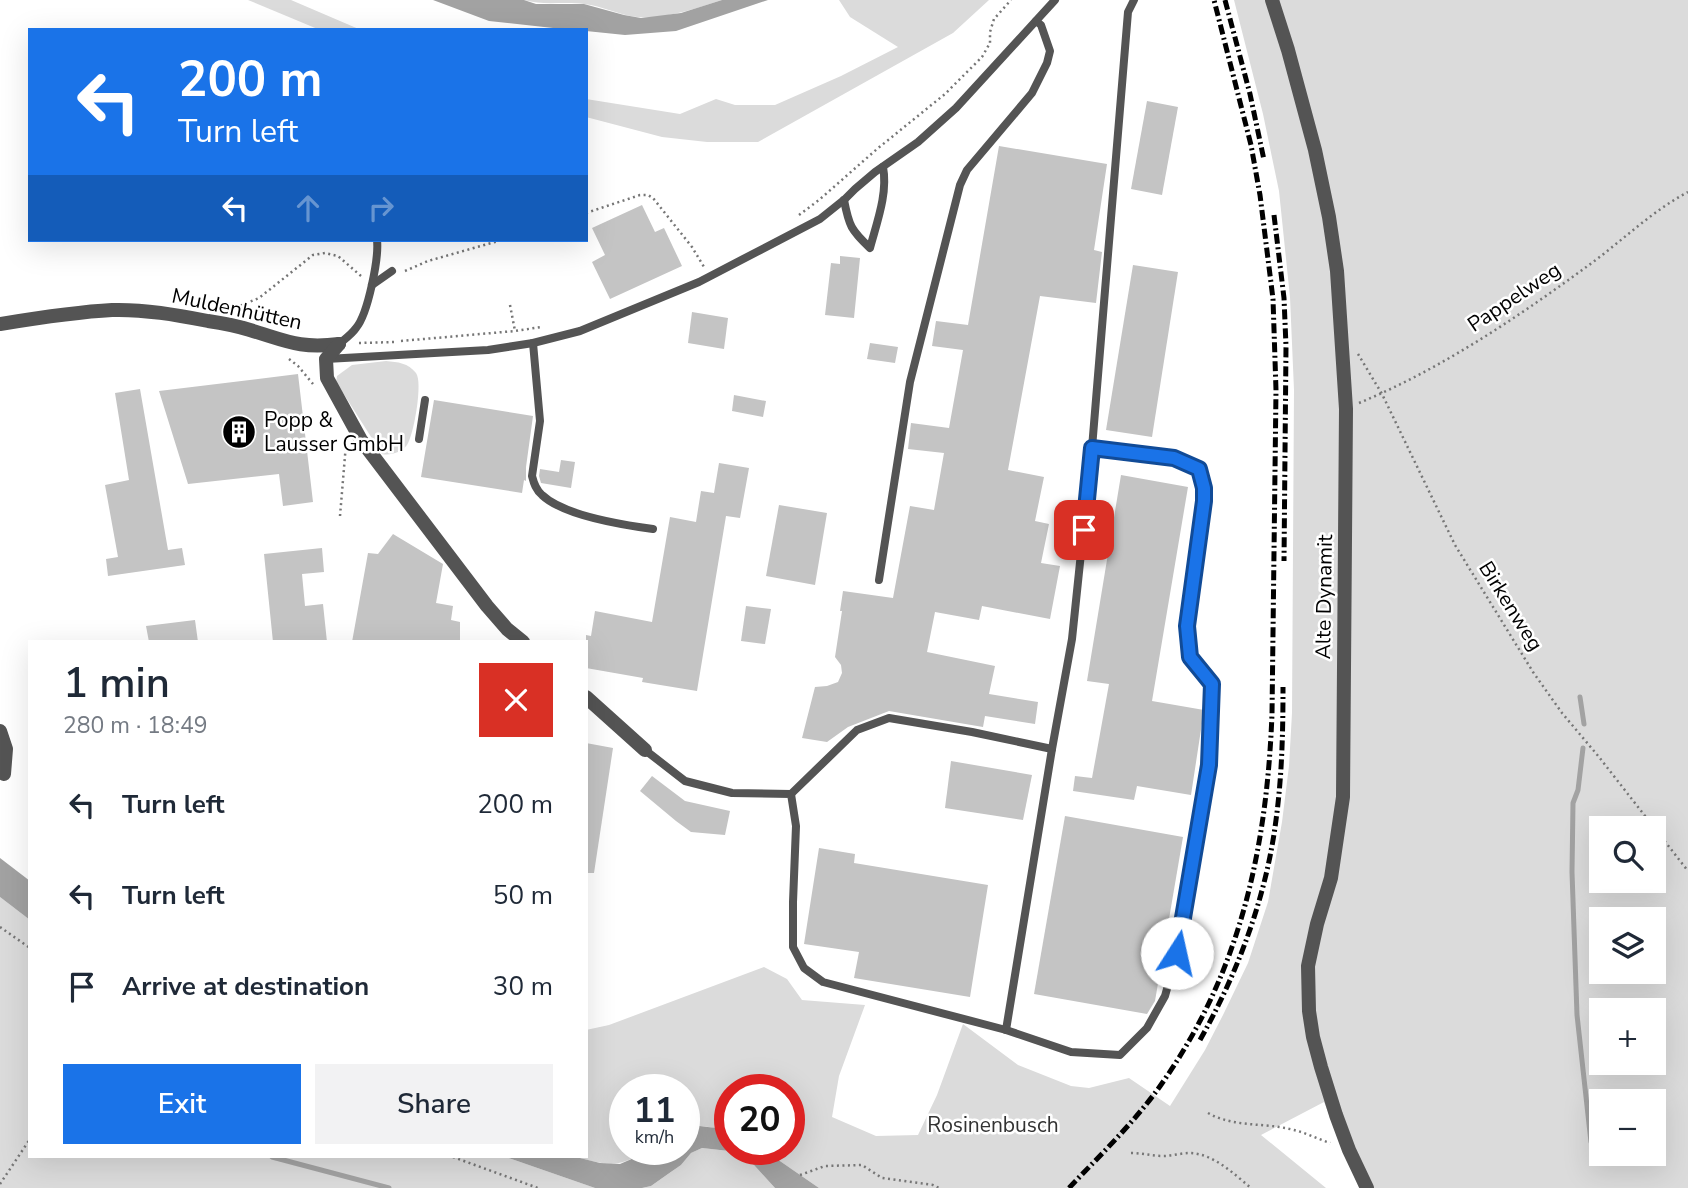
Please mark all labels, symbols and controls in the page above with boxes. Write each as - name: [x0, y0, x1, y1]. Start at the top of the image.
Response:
- text: 200 m: [178, 46, 322, 113]
- icon: left: [63, 56, 154, 147]
- text: Turn left: [178, 110, 298, 153]
- icon: left: [216, 189, 254, 227]
- icon: ahead: [289, 189, 327, 227]
- icon: right: [362, 189, 400, 227]
- street label: Pappelweg: [1462, 256, 1566, 338]
- street label: Muldenhütten: [169, 282, 305, 336]
- place label: Popp & Lausser GmbH: [264, 406, 404, 458]
- building icon: Popp & Lausser GmbH: [220, 413, 258, 451]
- pin: [1054, 500, 1114, 560]
- icon: arrive: [1065, 511, 1103, 549]
- street label: Alte Dynamit: [1309, 534, 1339, 660]
- street label: Birkenweg: [1472, 556, 1550, 656]
- text: 1 min: [63, 655, 170, 712]
- button: close: [479, 663, 553, 737]
- text: 280 m · 18:49: [63, 710, 208, 741]
- icon: left: [63, 786, 101, 824]
- text: Turn left: [122, 787, 225, 822]
- text: 200 m: [477, 787, 553, 822]
- map controls: [1589, 816, 1666, 1166]
- button: search: [1589, 816, 1666, 893]
- icon: left: [63, 877, 101, 915]
- text: Turn left: [122, 878, 225, 913]
- text: 50 m: [493, 878, 553, 913]
- button: layers: [1589, 907, 1666, 984]
- position arrow: [1140, 916, 1214, 990]
- icon: arrive: [63, 968, 101, 1006]
- text: Arrive at destination: [122, 969, 369, 1004]
- text: 30 m: [493, 969, 553, 1004]
- button: +: [1589, 998, 1666, 1075]
- button: Exit: [63, 1064, 301, 1144]
- button: Share: [315, 1064, 553, 1144]
- speed limit sign: 20: [714, 1074, 805, 1165]
- text: 11: [633, 1087, 676, 1134]
- button: −: [1589, 1089, 1666, 1166]
- park label: Rosinenbusch: [927, 1111, 1059, 1139]
- text: km/h: [635, 1125, 674, 1149]

